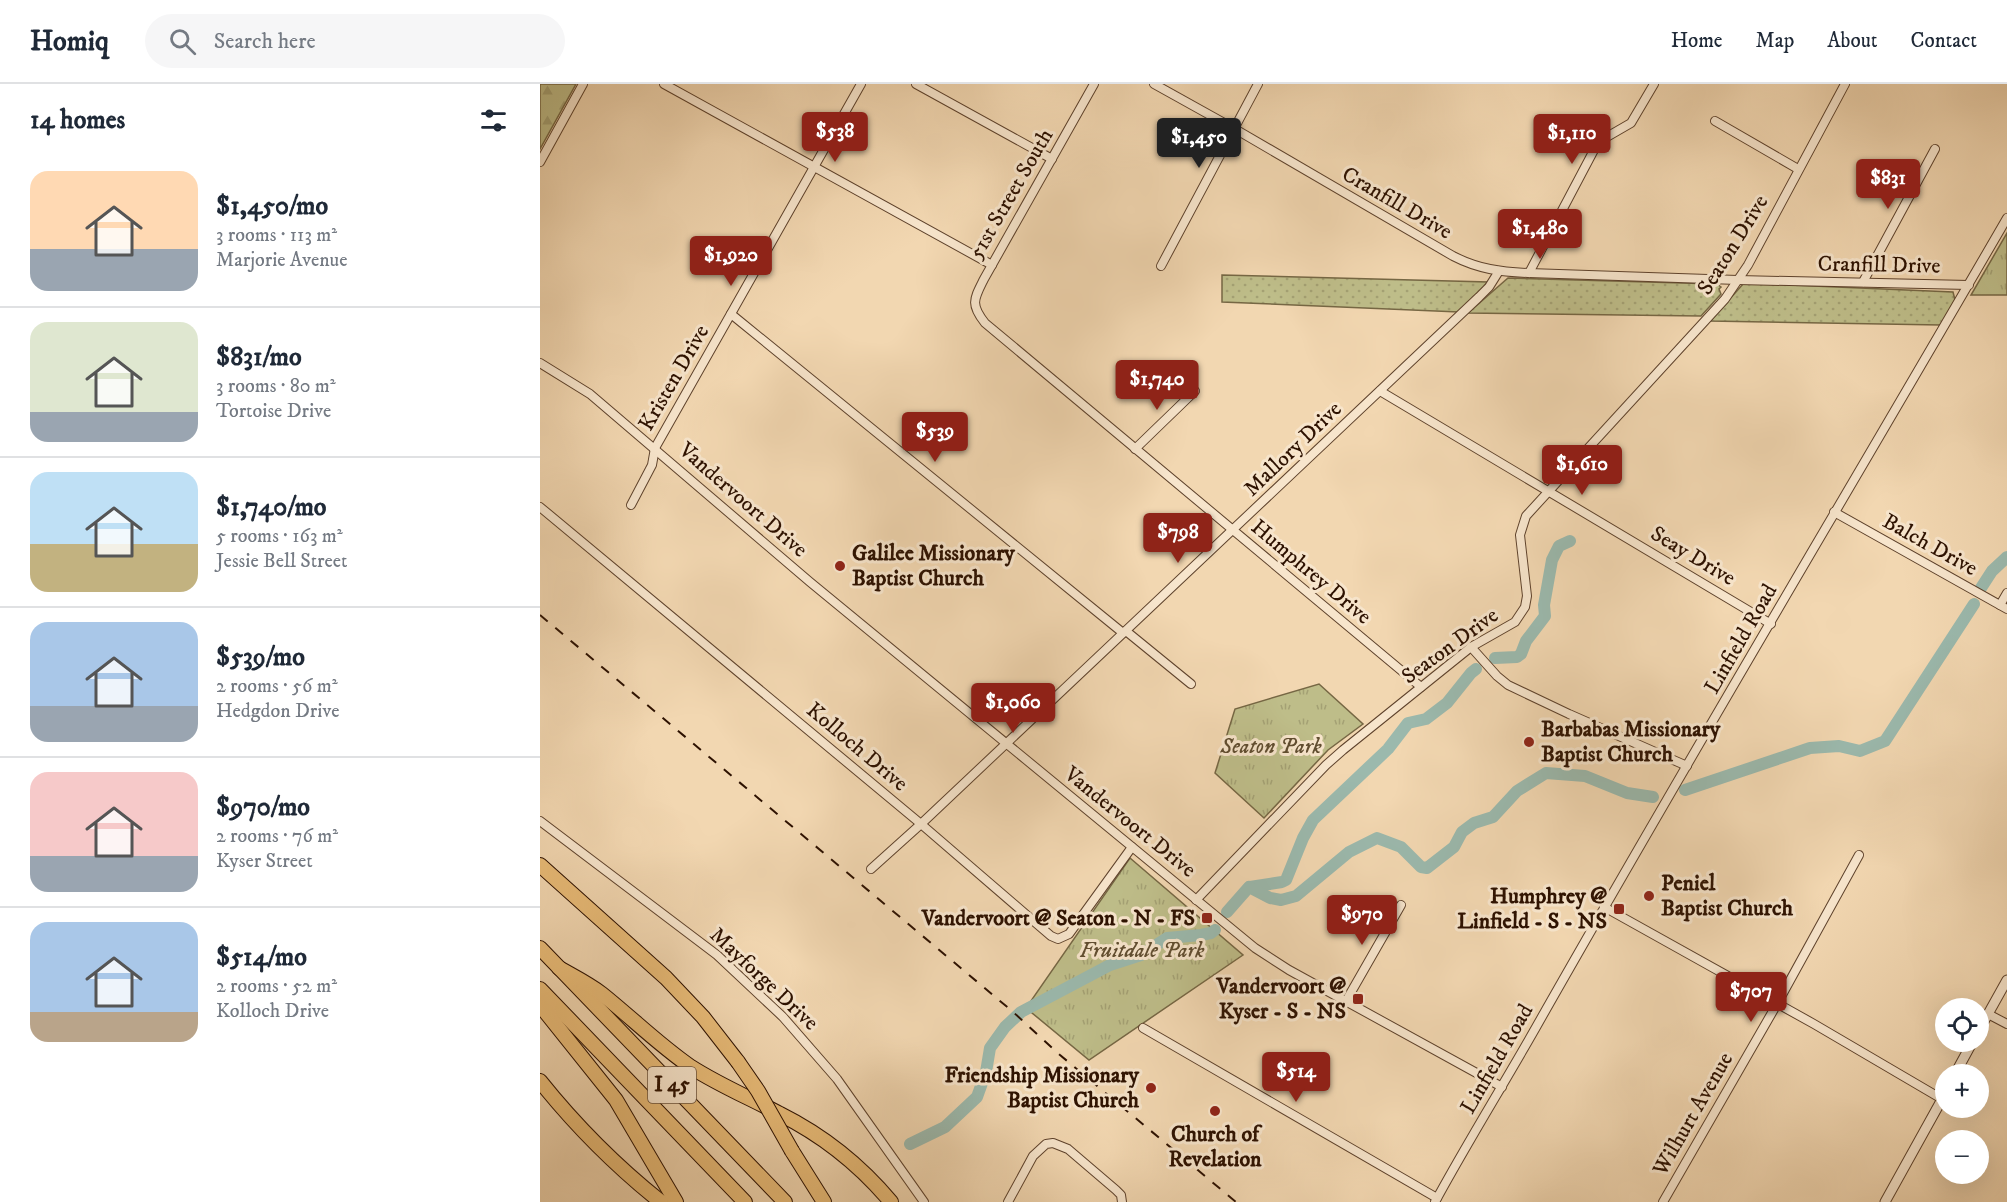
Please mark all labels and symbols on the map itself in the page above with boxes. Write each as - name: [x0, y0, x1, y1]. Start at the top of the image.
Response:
- pin: $538: [799, 112, 871, 163]
- pin: $1,110: [1523, 114, 1621, 165]
- pin: $1,450: [1150, 118, 1248, 169]
- street label: 51st Street South: [963, 123, 1060, 264]
- pin: $831: [1852, 159, 1924, 210]
- street label: Cranfill Drive: [1337, 161, 1457, 245]
- street label: Seaton Drive: [1692, 190, 1774, 300]
- pin: $1,480: [1491, 209, 1589, 260]
- pin: $1,920: [682, 236, 780, 287]
- street label: Cranfill Drive: [1817, 250, 1941, 280]
- street label: Kristen Drive: [633, 320, 715, 436]
- pin: $1,740: [1108, 360, 1206, 411]
- street label: Mallory Drive: [1238, 396, 1348, 502]
- pin: $539: [899, 412, 971, 463]
- street label: Vandervoort Drive: [672, 436, 813, 563]
- pin: $1,610: [1533, 445, 1631, 496]
- street label: Balch Drive: [1878, 508, 1982, 582]
- pin: $798: [1142, 513, 1214, 564]
- street label: Humphrey Drive: [1245, 514, 1377, 630]
- street label: Seay Drive: [1646, 520, 1740, 592]
- place label: Galilee Missionary Baptist Church: [852, 540, 1015, 592]
- marker: Galilee Missionary Baptist Church: [833, 559, 847, 573]
- street label: Linfield Road: [1699, 579, 1783, 699]
- street label: Seaton Drive: [1396, 602, 1504, 690]
- pin: $1,060: [964, 683, 1062, 734]
- street label: Kolloch Drive: [801, 697, 913, 797]
- place label: Barbabas Missionary Baptist Church: [1541, 716, 1721, 768]
- park label: Seaton Park: [1219, 733, 1323, 760]
- marker: Barbabas Missionary Baptist Church: [1522, 735, 1536, 749]
- street label: Vandervoort Drive: [1058, 760, 1201, 883]
- place label: Peniel Baptist Church: [1661, 870, 1793, 922]
- place label: Humphrey @ Linfield - S - NS: [1457, 883, 1607, 935]
- marker: Peniel Baptist Church: [1642, 889, 1656, 903]
- pin: $970: [1326, 895, 1398, 946]
- marker: Humphrey @ Linfield - S - NS: [1612, 902, 1626, 916]
- place label: Vandervoort @ Seaton - N - FS: [921, 905, 1195, 932]
- marker: Vandervoort @ Seaton - N - FS: [1200, 911, 1214, 925]
- street label: Mayforge Drive: [704, 922, 824, 1036]
- park label: Fruitdale Park: [1080, 937, 1205, 964]
- pin: $707: [1715, 972, 1787, 1023]
- place label: Vandervoort @ Kyser - S - NS: [1216, 973, 1346, 1025]
- marker: Vandervoort @ Kyser - S - NS: [1351, 992, 1365, 1006]
- street label: Linfield Road: [1455, 999, 1539, 1119]
- street label: Wilhurt Avenue: [1646, 1048, 1739, 1181]
- pin: $514: [1260, 1052, 1332, 1103]
- place label: Friendship Missionary Baptist Church: [945, 1062, 1140, 1114]
- road number: I 45: [648, 1067, 696, 1103]
- marker: Friendship Missionary Baptist Church: [1144, 1081, 1158, 1095]
- marker: Church of Revelation: [1208, 1104, 1222, 1118]
- place label: Church of Revelation: [1168, 1121, 1263, 1173]

